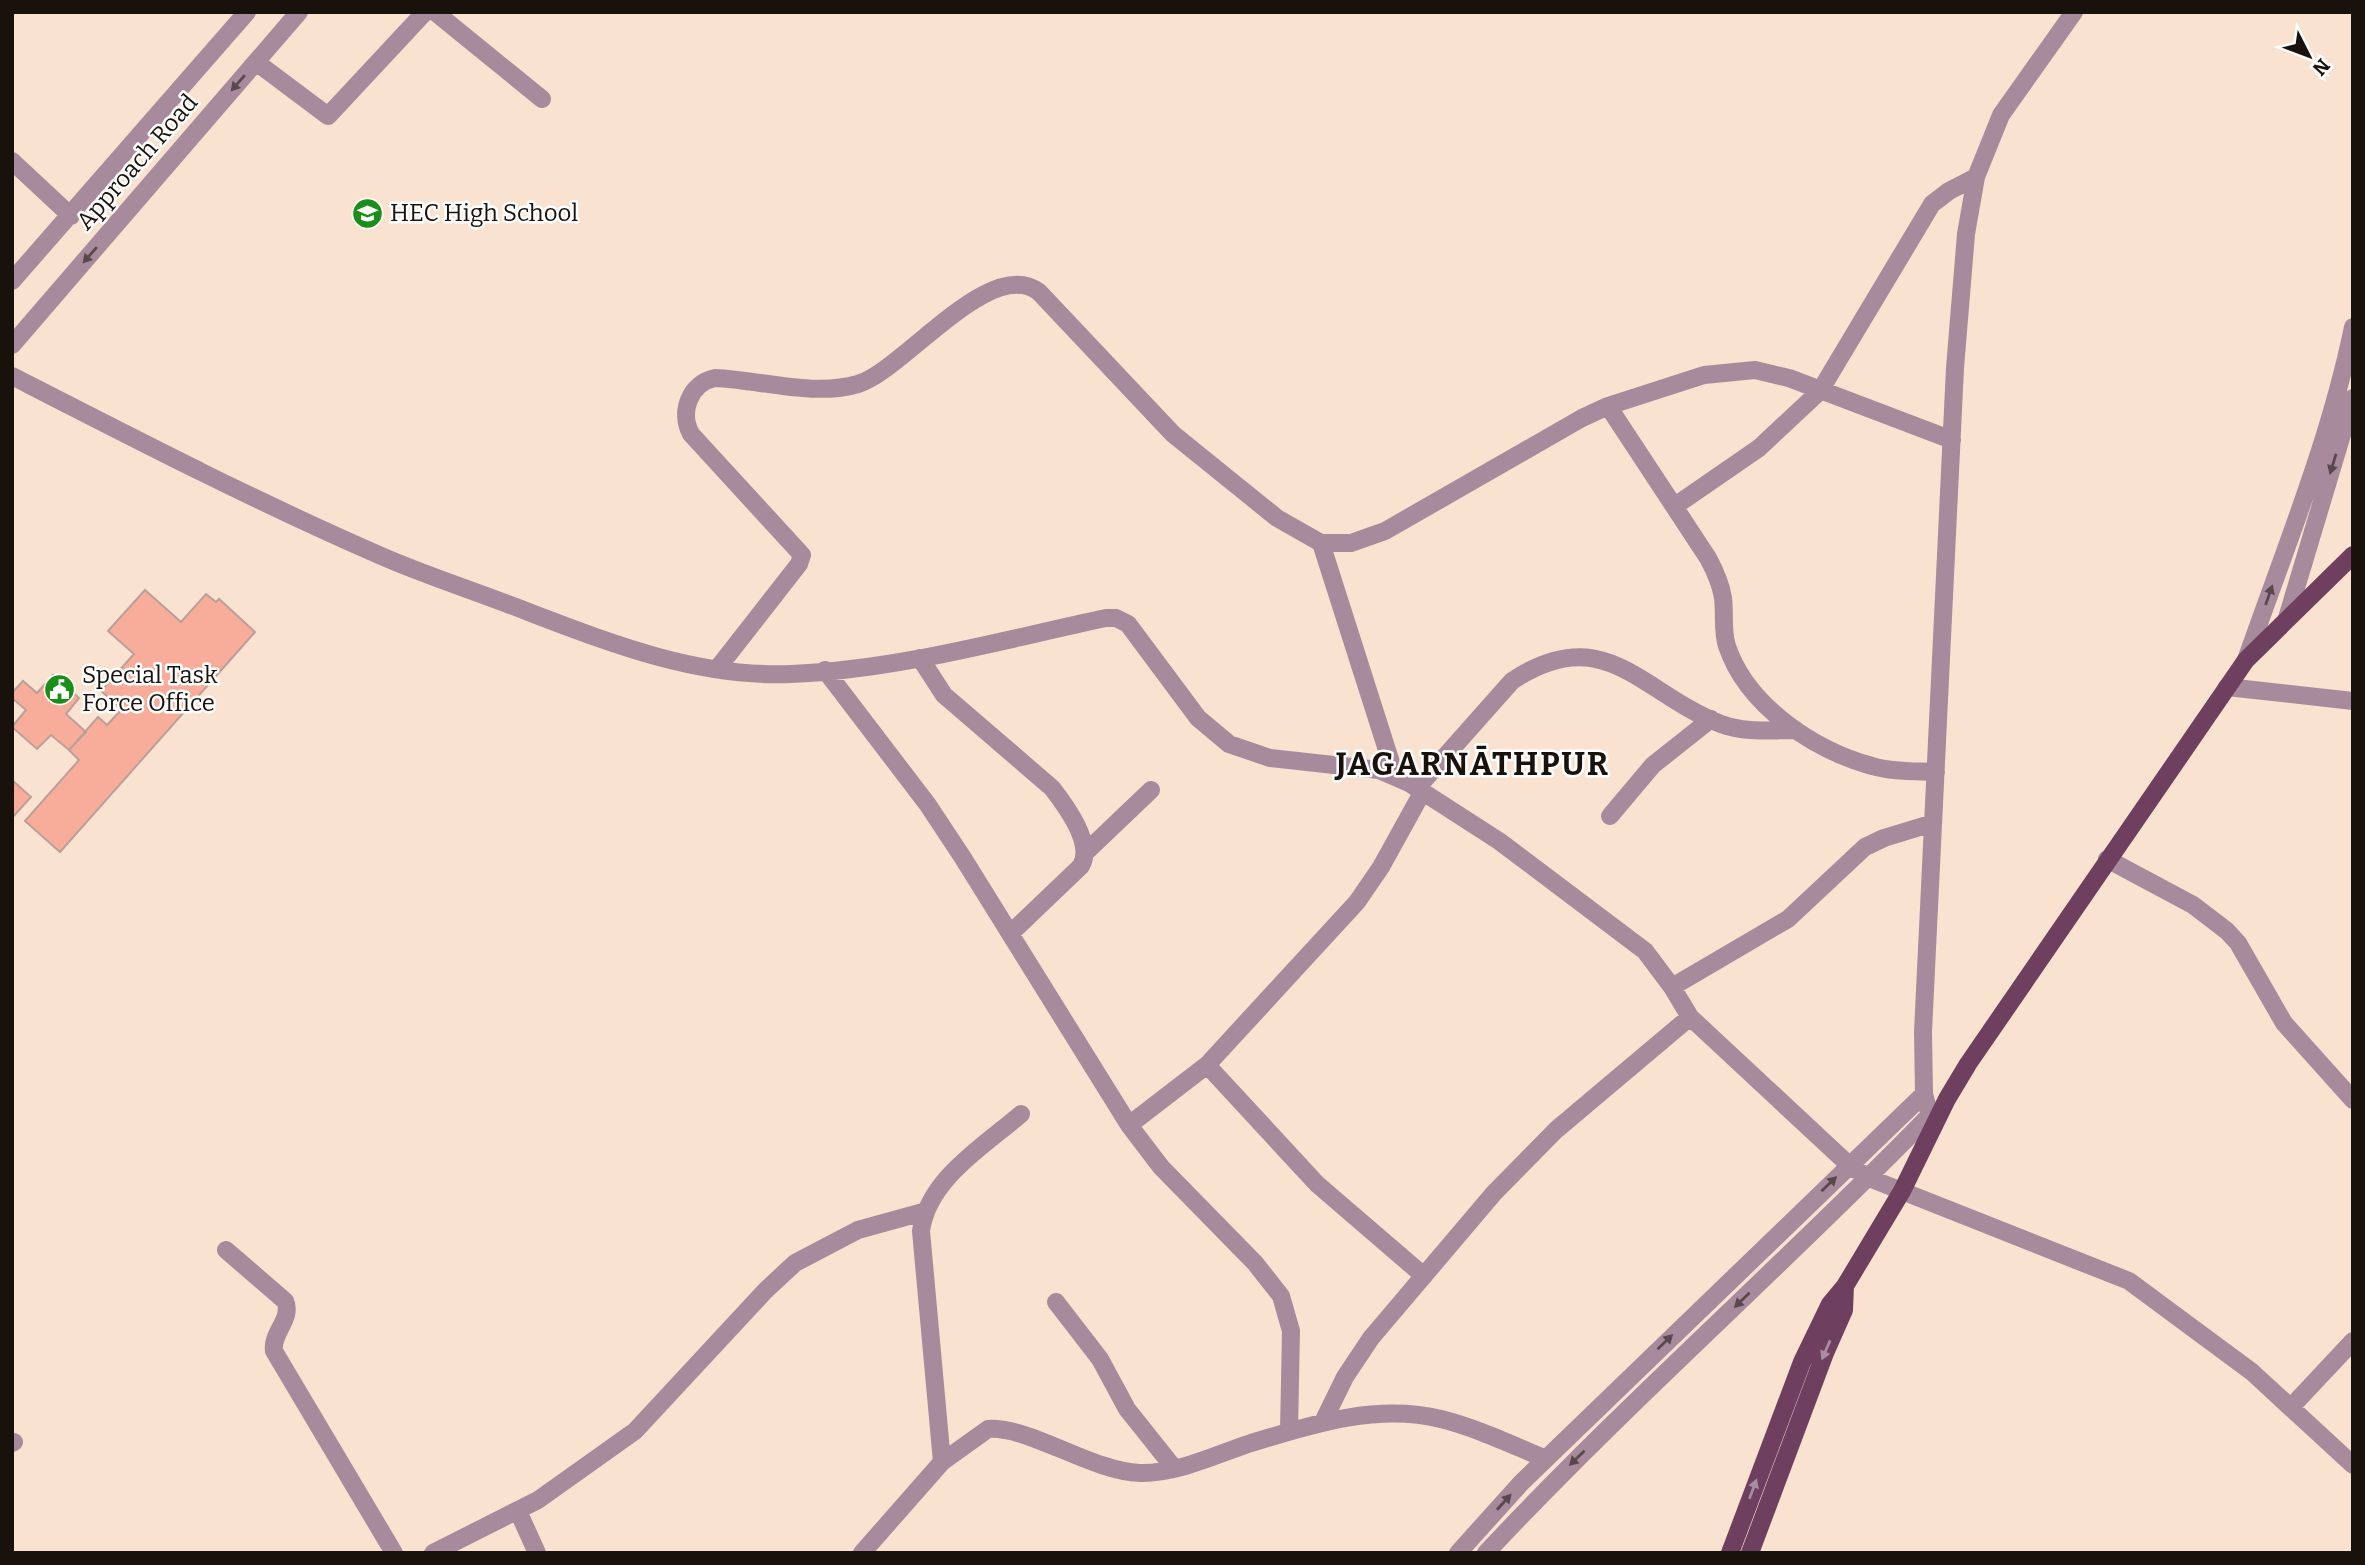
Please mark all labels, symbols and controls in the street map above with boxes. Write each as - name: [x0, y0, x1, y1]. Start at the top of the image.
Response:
- north arrow: [2274, 21, 2344, 91]
- text: N: [2308, 54, 2335, 80]
- one-way arrow: [231, 74, 246, 91]
- street label: Approach Road: [71, 89, 203, 235]
- school or university icon: HEC High School: [350, 196, 384, 230]
- place label: HEC High School: [390, 199, 578, 227]
- one-way arrow: [82, 246, 98, 264]
- one-way arrow: [2328, 453, 2338, 474]
- one-way arrow: [2264, 585, 2275, 606]
- place label: Special Task Force Office: [82, 661, 218, 717]
- public building icon: Special Task Force Office: [42, 672, 76, 706]
- district label: JAGARNĀTHPUR: [1334, 745, 1610, 783]
- one-way arrow: [1820, 1177, 1837, 1193]
- one-way arrow: [1733, 1292, 1750, 1309]
- one-way arrow: [1656, 1334, 1673, 1350]
- one-way arrow: [1820, 1340, 1831, 1361]
- one-way arrow: [1569, 1449, 1586, 1466]
- one-way arrow: [1748, 1478, 1759, 1499]
- one-way arrow: [1495, 1494, 1511, 1511]

